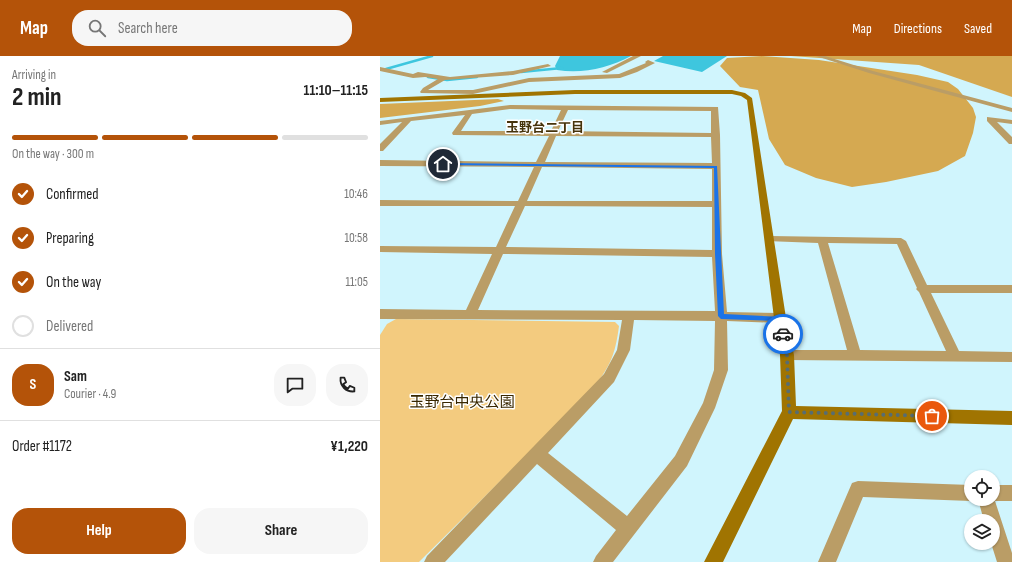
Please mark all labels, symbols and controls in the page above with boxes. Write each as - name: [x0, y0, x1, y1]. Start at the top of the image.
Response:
- search box: [72, 10, 352, 46]
- text: Map: [20, 17, 48, 40]
- icon: search: [86, 17, 108, 39]
- text: Search here: [118, 19, 178, 38]
- text: Map: [852, 20, 872, 37]
- text: Directions: [894, 20, 942, 37]
- text: Saved: [964, 20, 992, 37]
- text: Arriving in: [12, 67, 56, 83]
- text: 11:10–11:15: [304, 81, 368, 100]
- text: 2 min: [12, 82, 62, 113]
- district label: 玉野台二丁目: [506, 120, 584, 136]
- text: On the way · 300 m: [12, 146, 94, 162]
- pin: [426, 147, 460, 181]
- icon: home: [432, 153, 454, 175]
- icon: check: [12, 183, 34, 205]
- text: Confirmed: [46, 185, 99, 204]
- text: 10:46: [344, 186, 368, 202]
- icon: check: [12, 227, 34, 249]
- text: Preparing: [46, 229, 94, 248]
- text: 10:58: [344, 230, 368, 246]
- icon: check: [12, 271, 34, 293]
- text: On the way: [46, 273, 101, 292]
- text: 11:05: [345, 274, 368, 290]
- courier: [763, 314, 803, 354]
- text: Delivered: [46, 317, 93, 336]
- icon: car: [772, 323, 794, 345]
- button: chat: [274, 364, 316, 406]
- button: phone: [326, 364, 368, 406]
- text: Sam: [64, 367, 87, 386]
- text: S: [30, 375, 36, 394]
- text: Courier · 4.9: [64, 386, 116, 402]
- park label: 玉野台中央公園: [409, 393, 515, 412]
- pin: [915, 399, 949, 433]
- icon: bag: [921, 405, 943, 427]
- text: Order #1172: [12, 437, 72, 456]
- text: ¥1,220: [330, 437, 368, 456]
- map controls: [964, 470, 1000, 550]
- button: locate: [964, 470, 1000, 506]
- button: Help: [12, 508, 186, 554]
- button: Share: [194, 508, 368, 554]
- button: layers: [964, 514, 1000, 550]

